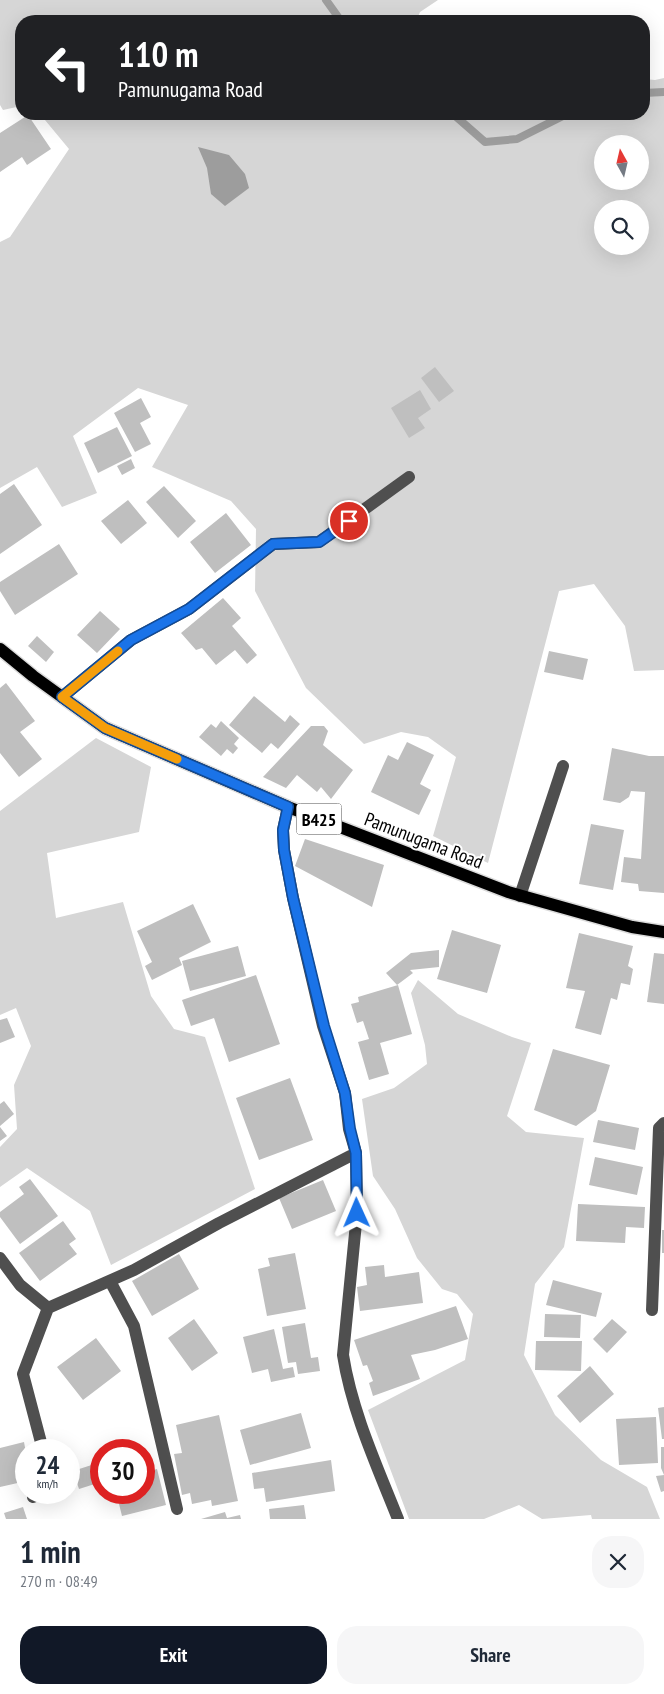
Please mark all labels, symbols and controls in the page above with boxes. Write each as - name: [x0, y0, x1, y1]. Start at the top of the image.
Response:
- text: 110 m: [118, 31, 199, 77]
- icon: left: [35, 35, 100, 100]
- text: Pamunugama Road: [118, 75, 263, 103]
- north arrow: [594, 135, 649, 190]
- map controls: [594, 135, 649, 255]
- button: search: [594, 200, 649, 255]
- pin: [328, 500, 370, 542]
- icon: arrive: [335, 507, 363, 535]
- road number: B425: [296, 804, 342, 834]
- street label: Pamunugama Road: [361, 806, 487, 874]
- position arrow: [330, 1186, 382, 1238]
- speed limit sign: 30: [90, 1439, 155, 1504]
- text: 24: [36, 1449, 59, 1481]
- text: km/h: [37, 1476, 58, 1491]
- text: 1 min: [20, 1532, 81, 1571]
- button: close: [592, 1536, 644, 1588]
- text: 270 m · 08:49: [20, 1571, 98, 1591]
- button: Exit: [20, 1626, 327, 1684]
- button: Share: [337, 1626, 644, 1684]

